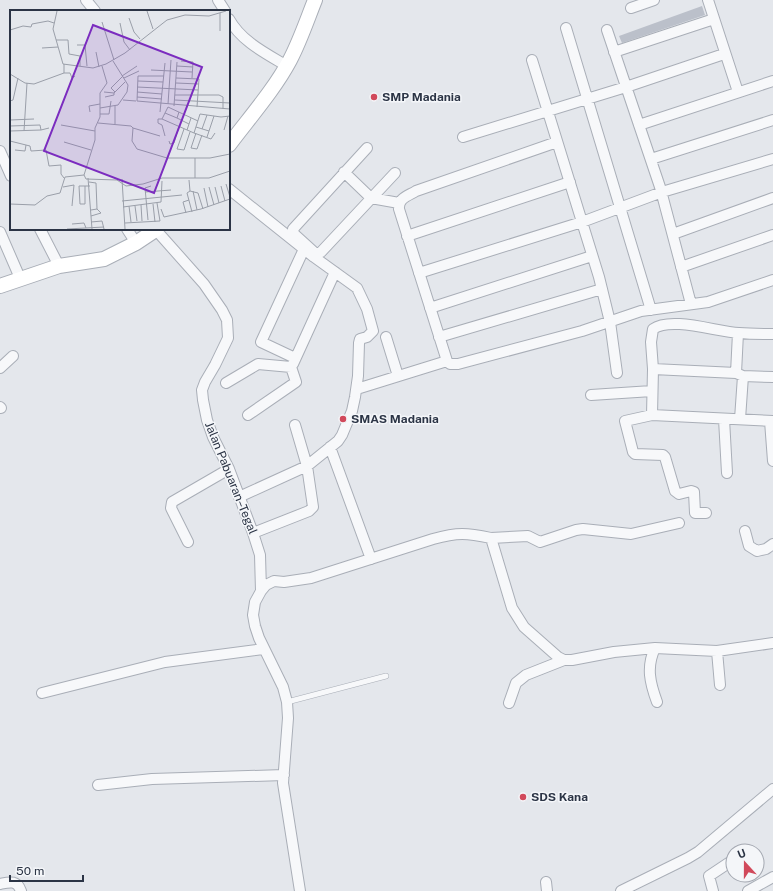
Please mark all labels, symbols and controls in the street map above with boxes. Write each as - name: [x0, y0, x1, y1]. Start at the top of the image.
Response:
- inset map: [10, 10, 230, 230]
- place label: SMP Madania: [382, 90, 461, 104]
- marker: SMP Madania: [369, 92, 379, 102]
- place label: SMAS Madania: [351, 412, 439, 426]
- marker: SMAS Madania: [338, 414, 348, 424]
- street label: Jalan Pabuaran–Tegal: [202, 420, 260, 537]
- place label: SDS Kana: [531, 790, 588, 804]
- marker: SDS Kana: [518, 792, 528, 802]
- north arrow: [725, 843, 765, 883]
- text: U: [736, 847, 747, 861]
- scale bar: [10, 857, 83, 883]
- text: 50 m: [16, 864, 44, 878]

